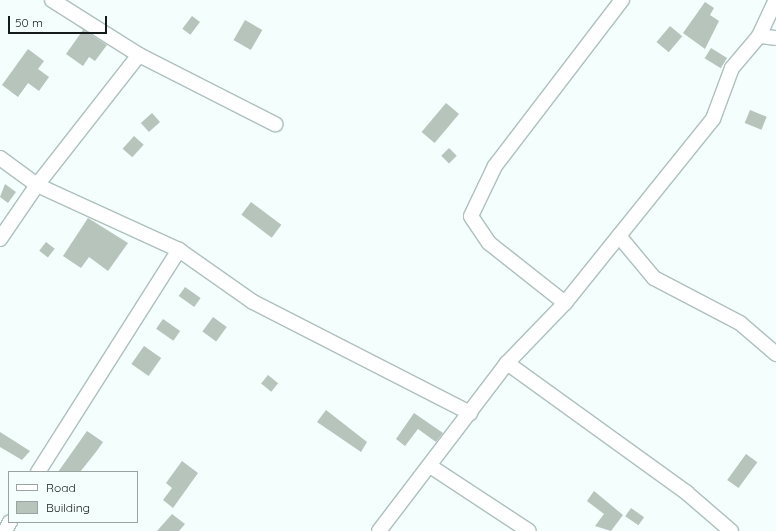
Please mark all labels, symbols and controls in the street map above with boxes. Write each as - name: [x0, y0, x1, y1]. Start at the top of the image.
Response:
- scale bar: [10, 8, 109, 34]
- text: 50 m: [15, 15, 43, 30]
- legend: [8, 471, 138, 523]
- text: Road: [46, 480, 76, 495]
- text: Building: [46, 500, 90, 515]

